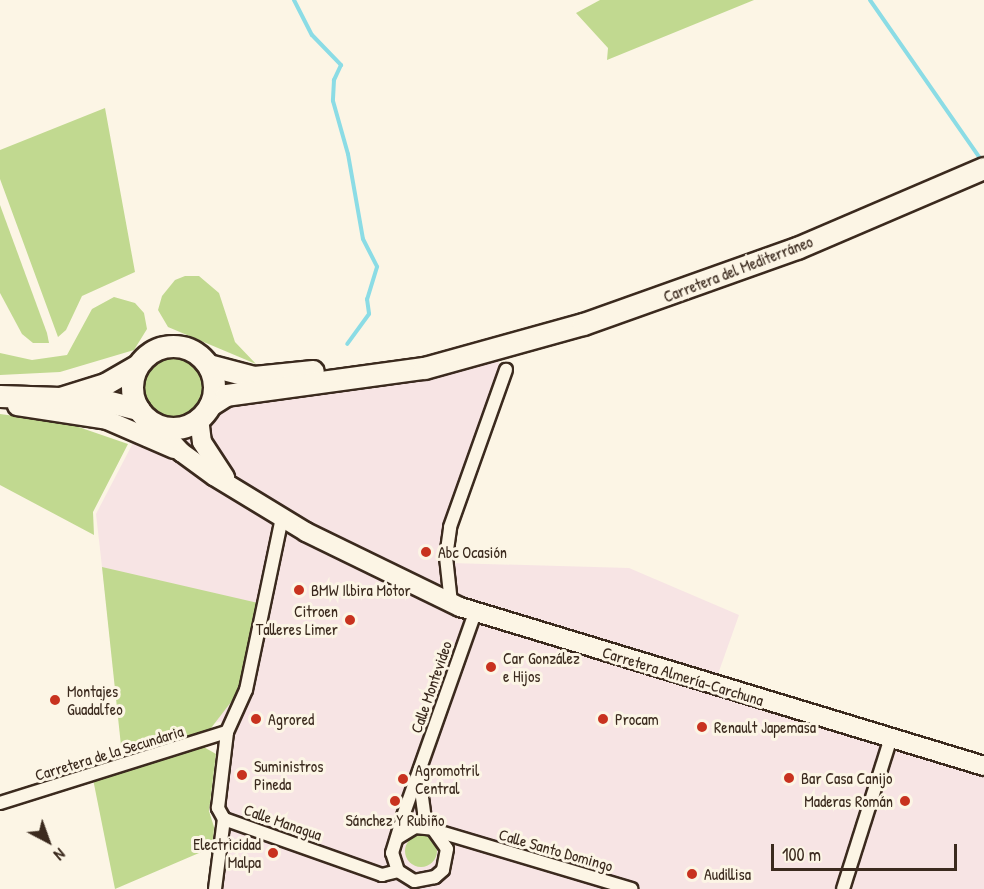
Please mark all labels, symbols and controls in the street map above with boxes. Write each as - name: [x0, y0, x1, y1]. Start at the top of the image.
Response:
- street label: Carretera del Mediterráneo: [661, 232, 815, 306]
- place label: Abc Ocasión: [438, 542, 507, 562]
- marker: Abc Ocasión: [419, 545, 433, 559]
- place label: BMW Ilbira Motor: [311, 580, 411, 600]
- marker: BMW Ilbira Motor: [292, 583, 306, 597]
- place label: Citroen Talleres Limer: [256, 601, 338, 639]
- marker: Citroen Talleres Limer: [343, 613, 357, 627]
- street label: Calle Montevideo: [406, 638, 456, 736]
- street label: Carretera Almería-Carchuna: [600, 642, 766, 710]
- place label: Car González e Hijos: [503, 648, 580, 686]
- marker: Car González e Hijos: [484, 660, 498, 674]
- place label: Montajes Guadalfeo: [67, 681, 123, 719]
- marker: Montajes Guadalfeo: [48, 693, 62, 707]
- place label: Agrored: [268, 709, 314, 729]
- place label: Procam: [615, 709, 659, 729]
- marker: Agrored: [249, 712, 263, 726]
- marker: Procam: [596, 712, 610, 726]
- place label: Renault Japemasa: [714, 717, 816, 737]
- marker: Renault Japemasa: [695, 720, 709, 734]
- street label: Carretera de la Secundaria: [32, 721, 186, 785]
- place label: Suministros Pineda: [254, 756, 323, 794]
- place label: Agromotril Central: [415, 760, 479, 798]
- marker: Suministros Pineda: [235, 768, 249, 782]
- place label: Bar Casa Canijo: [801, 768, 892, 788]
- marker: Bar Casa Canijo: [782, 771, 796, 785]
- marker: Agromotril Central: [396, 772, 410, 786]
- place label: Maderas Román: [804, 791, 893, 811]
- marker: Sánchez Y Rubiño: [388, 794, 402, 808]
- marker: Maderas Román: [898, 794, 912, 808]
- street label: Calle Managua: [242, 800, 324, 844]
- place label: Sánchez Y Rubiño: [346, 810, 444, 830]
- north arrow: [18, 811, 78, 871]
- street label: Calle Santo Domingo: [497, 825, 615, 875]
- scale bar: [774, 832, 960, 870]
- place label: Electricidad Malpa: [193, 834, 261, 872]
- text: 100 m: [782, 842, 821, 867]
- text: N: [49, 843, 70, 866]
- marker: Electricidad Malpa: [266, 846, 280, 860]
- place label: Audillisa: [704, 864, 751, 884]
- marker: Audillisa: [685, 867, 699, 881]

